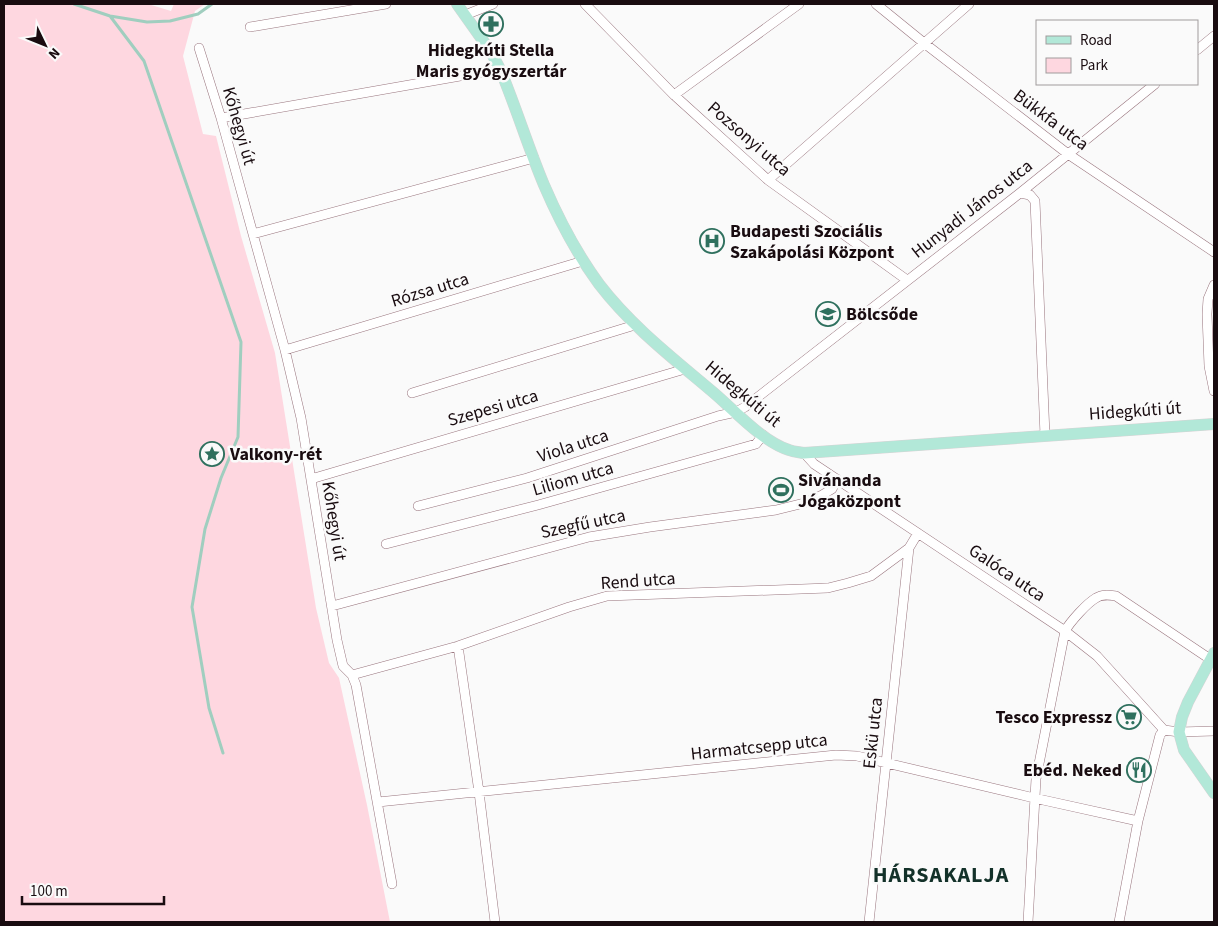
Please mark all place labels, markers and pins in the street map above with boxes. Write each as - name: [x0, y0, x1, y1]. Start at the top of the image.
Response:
- pharmacy icon: Hidegkúti Stella Maris gyógyszertár: [478, 11, 504, 37]
- place label: Hidegkúti Stella Maris gyógyszertár: [416, 38, 567, 84]
- place label: Budapesti Szociális Szakápolási Központ: [730, 219, 894, 265]
- hospital icon: Budapesti Szociális Szakápolási Központ: [699, 228, 725, 254]
- school or university icon: Bölcsőde: [815, 301, 841, 327]
- place label: Bölcsőde: [846, 302, 918, 327]
- place icon: Valkony-rét: [199, 441, 225, 467]
- place label: Valkony-rét: [229, 442, 322, 467]
- place label: Sivánanda Jógaközpont: [798, 468, 901, 514]
- sports icon: Sivánanda Jógaközpont: [768, 477, 794, 503]
- supermarket icon: Tesco Expressz: [1116, 704, 1142, 730]
- place label: Tesco Expressz: [995, 705, 1112, 730]
- restaurant icon: Ebéd. Neked: [1126, 757, 1152, 783]
- place label: Ebéd. Neked: [1023, 758, 1122, 783]

